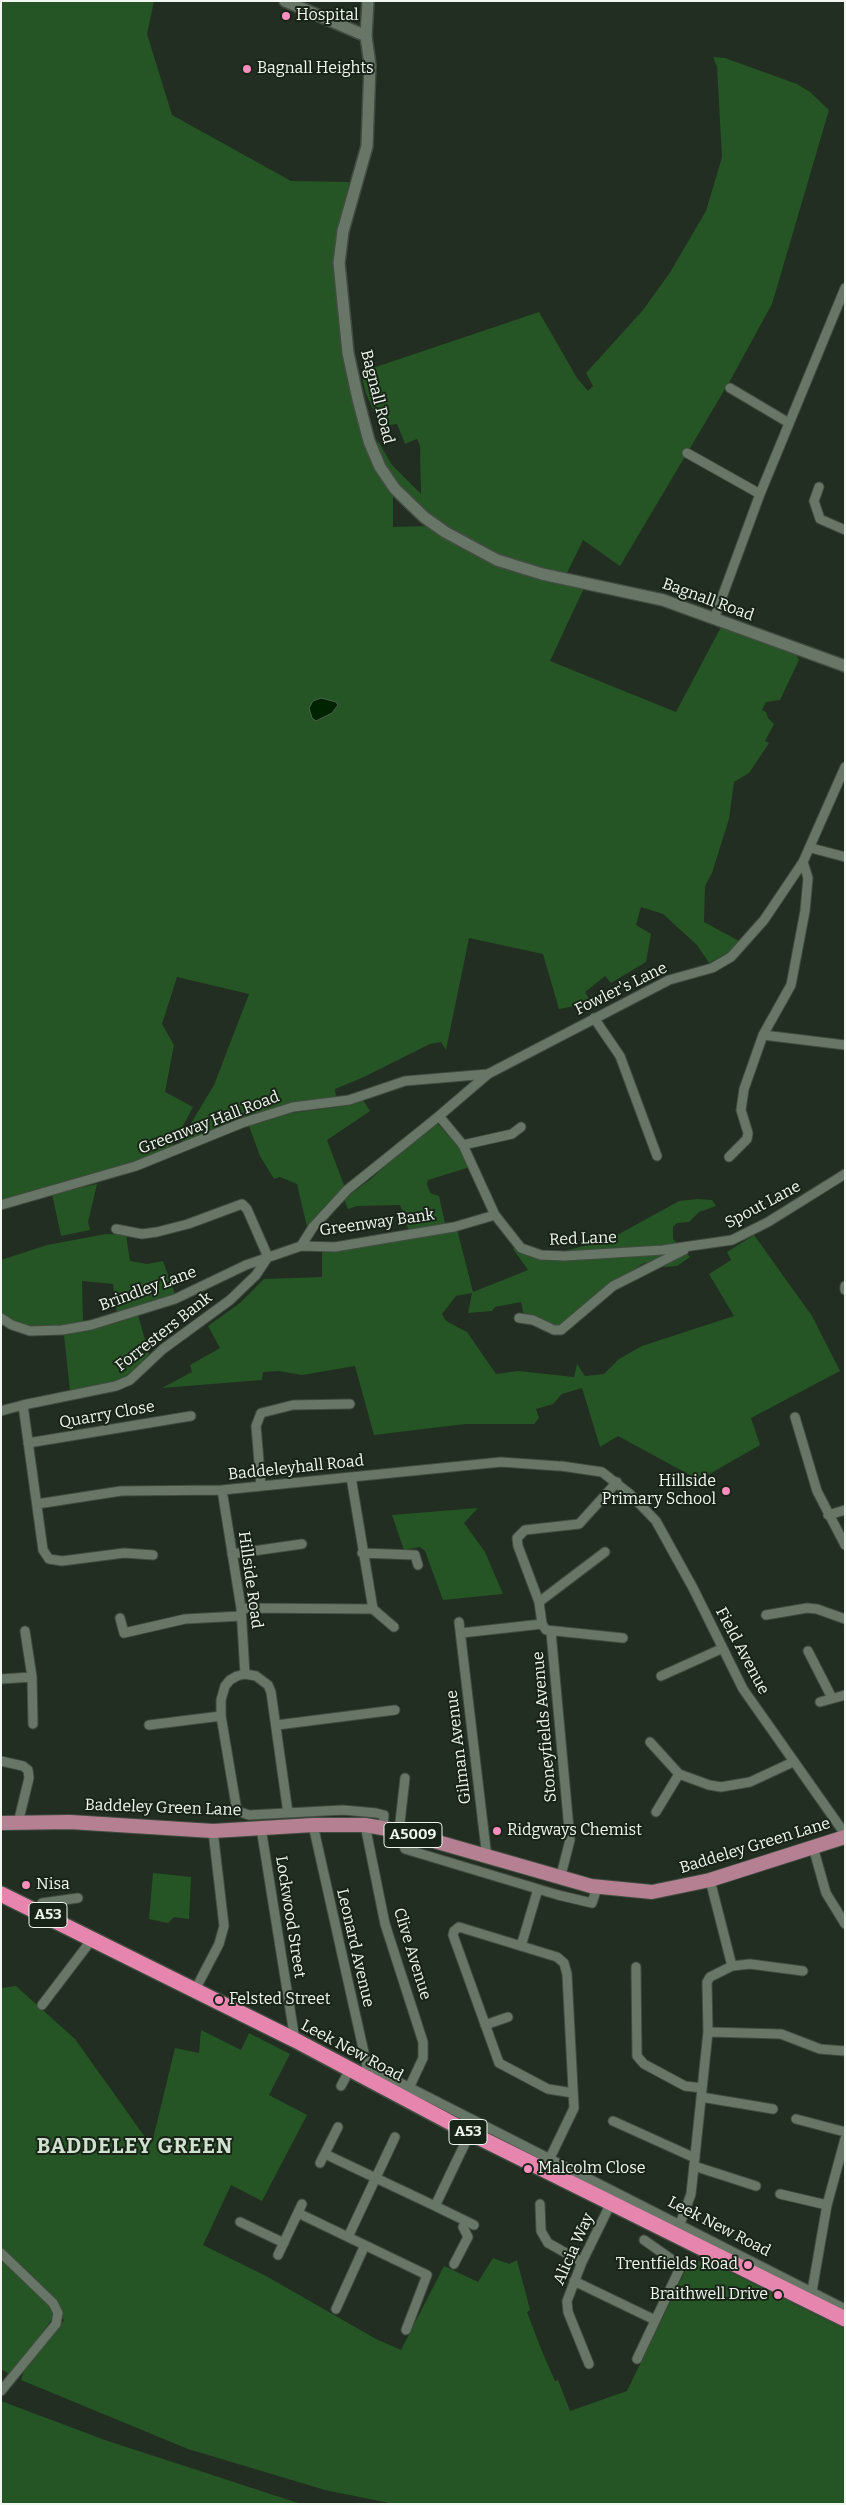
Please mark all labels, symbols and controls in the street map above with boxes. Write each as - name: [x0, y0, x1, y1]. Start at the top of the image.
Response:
- place label: Hospital: [296, 6, 359, 26]
- marker: Hospital: [280, 10, 292, 22]
- place label: Bagnall Heights: [257, 59, 374, 79]
- marker: Bagnall Heights: [241, 63, 253, 75]
- street label: Bagnall Road: [356, 348, 398, 446]
- street label: Bagnall Road: [659, 575, 757, 625]
- street label: Fowler's Lane: [572, 958, 670, 1020]
- street label: Greenway Hall Road: [136, 1087, 282, 1159]
- street label: Spout Lane: [722, 1177, 804, 1233]
- street label: Greenway Bank: [318, 1205, 436, 1241]
- street label: Red Lane: [549, 1228, 617, 1250]
- street label: Brindley Lane: [97, 1263, 199, 1315]
- street label: Forresters Bank: [112, 1288, 216, 1376]
- street label: Quarry Close: [58, 1397, 156, 1433]
- street label: Baddeleyhall Road: [227, 1451, 365, 1485]
- place label: Hillside Primary School: [602, 1472, 716, 1510]
- marker: Hillside Primary School: [720, 1485, 732, 1497]
- street label: Hillside Road: [234, 1530, 266, 1630]
- street label: Field Avenue: [711, 1604, 773, 1698]
- street label: Stoneyfields Avenue: [529, 1651, 561, 1803]
- street label: Gilman Avenue: [442, 1689, 476, 1805]
- street label: Baddeley Green Lane: [84, 1796, 242, 1820]
- street label: Baddeley Green Lane: [677, 1814, 833, 1878]
- place label: Ridgways Chemist: [507, 1821, 642, 1841]
- road number: A5009: [384, 1822, 442, 1848]
- marker: Ridgways Chemist: [491, 1825, 503, 1837]
- street label: Lockwood Street: [271, 1855, 309, 1979]
- place label: Nisa: [36, 1875, 70, 1895]
- marker: Nisa: [20, 1879, 32, 1891]
- street label: Leonard Avenue: [332, 1887, 378, 2009]
- road number: A53: [29, 1902, 67, 1928]
- street label: Clive Avenue: [389, 1906, 435, 2002]
- place label: Felsted Street: [229, 1990, 330, 2010]
- marker: Felsted Street: [213, 1994, 225, 2006]
- street label: Leek New Road: [298, 2016, 406, 2086]
- road number: A53: [449, 2120, 487, 2144]
- district label: BADDELEY GREEN: [35, 2134, 235, 2160]
- place label: Malcolm Close: [538, 2159, 646, 2179]
- marker: Malcolm Close: [522, 2163, 534, 2175]
- street label: Leek New Road: [664, 2193, 774, 2261]
- street label: Alicia Way: [550, 2210, 598, 2288]
- place label: Trentfields Road: [616, 2255, 738, 2275]
- marker: Trentfields Road: [742, 2259, 754, 2271]
- place label: Braithwell Drive: [650, 2285, 768, 2305]
- marker: Braithwell Drive: [772, 2289, 784, 2301]

